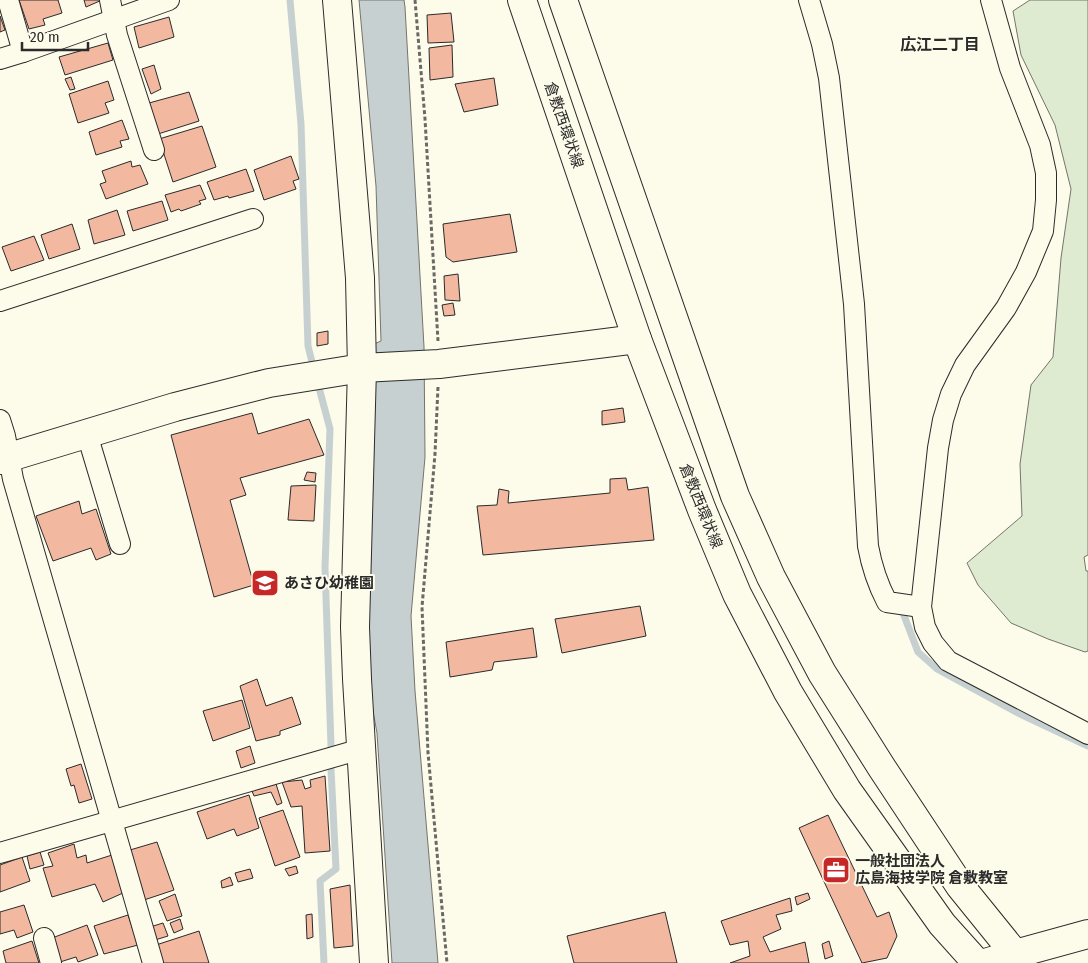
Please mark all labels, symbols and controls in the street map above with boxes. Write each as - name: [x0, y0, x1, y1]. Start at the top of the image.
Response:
- scale bar: [22, 20, 89, 52]
- text: 20 m: [30, 28, 60, 46]
- district label: 広江二丁目: [900, 35, 980, 54]
- street label: 倉敷西環状線: [541, 80, 587, 170]
- street label: 倉敷西環状線: [676, 461, 726, 551]
- school or university icon: あさひ幼稚園: [250, 568, 280, 598]
- place label: あさひ幼稚園: [284, 574, 374, 592]
- place label: 一般社団法人 広島海技学院 倉敷教室: [855, 852, 1008, 887]
- office icon: 一般社団法人 広島海技学院 倉敷教室: [821, 855, 851, 885]

